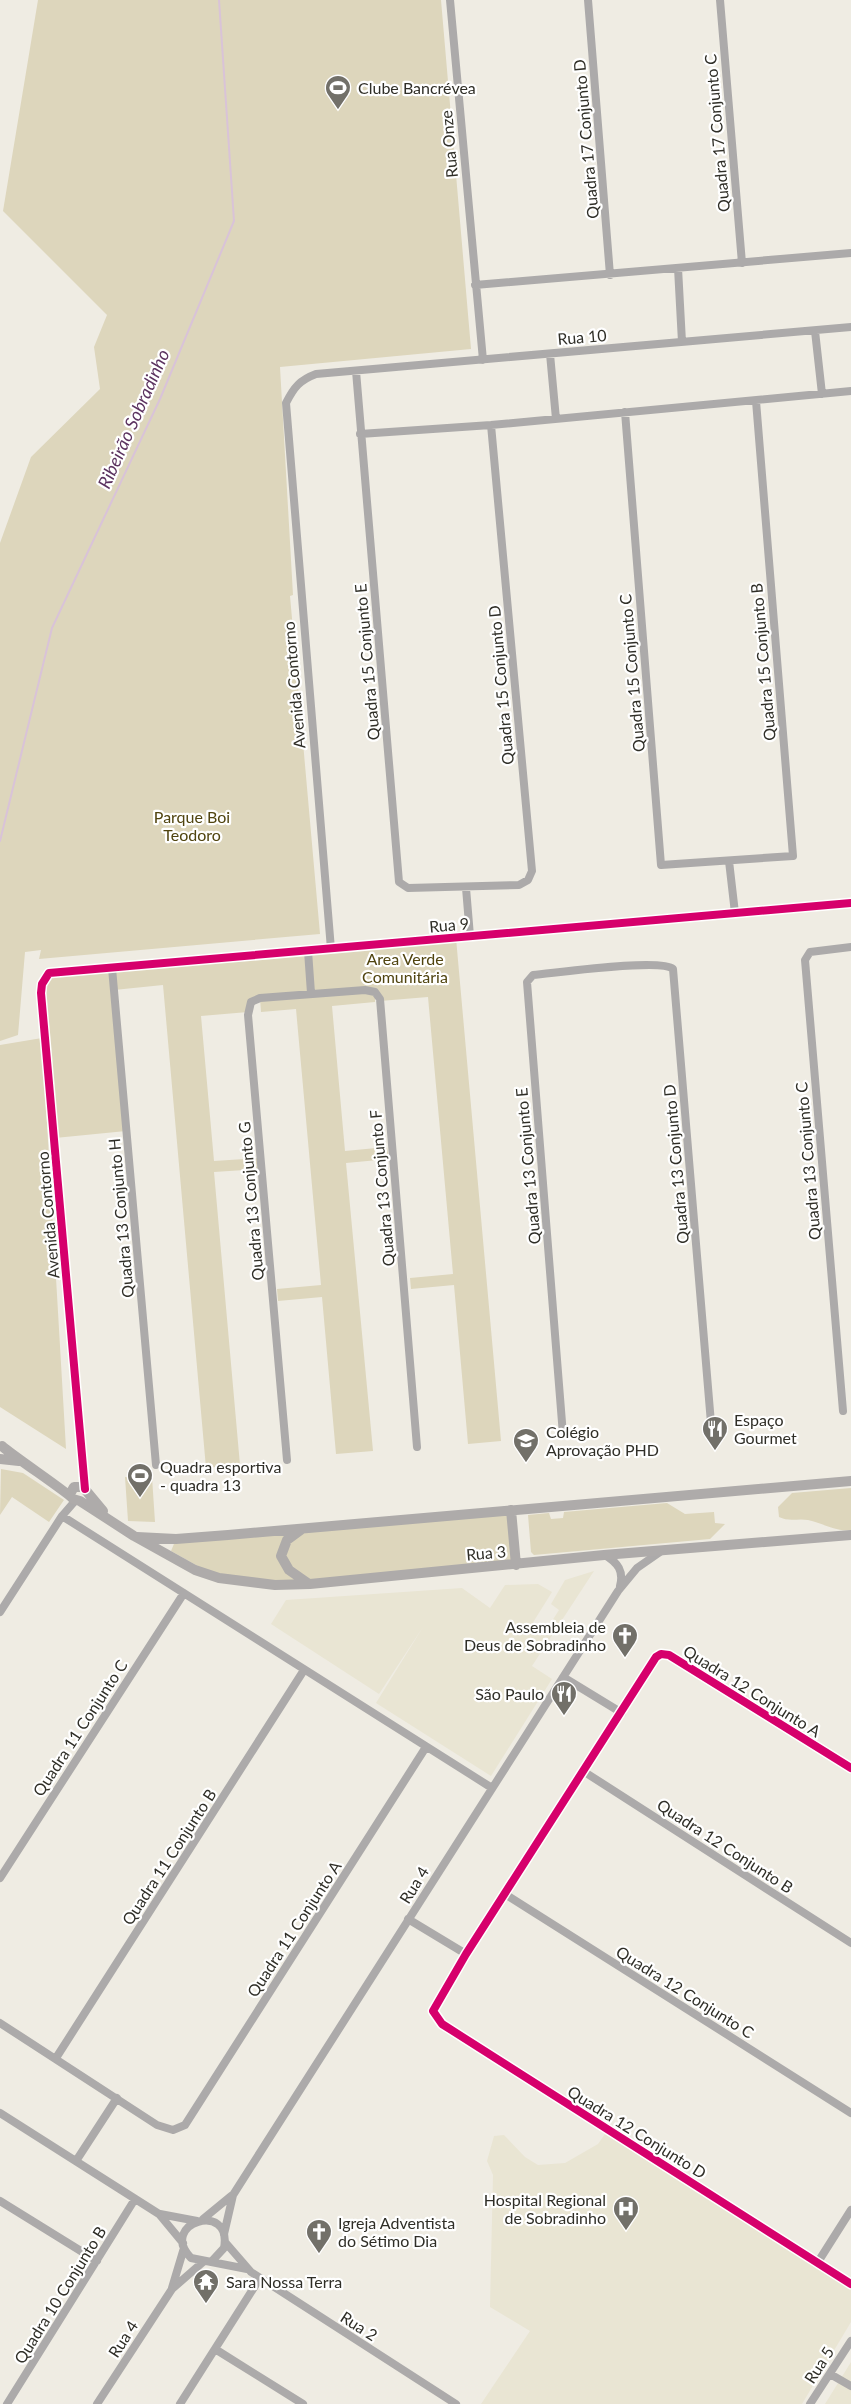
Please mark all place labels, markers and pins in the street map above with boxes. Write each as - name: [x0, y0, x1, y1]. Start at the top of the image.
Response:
- sports icon: Clube Bancrévea: [323, 73, 353, 111]
- place label: Clube Bancrévea: [358, 78, 476, 97]
- place label: Espaço Gourmet: [734, 1410, 797, 1447]
- restaurant icon: Espaço Gourmet: [700, 1414, 730, 1452]
- place label: Colégio Aprovação PHD: [546, 1422, 659, 1459]
- school or university icon: Colégio Aprovação PHD: [511, 1426, 541, 1464]
- place label: Quadra esportiva - quadra 13: [160, 1457, 281, 1494]
- sports icon: Quadra esportiva - quadra 13: [125, 1461, 155, 1499]
- place label: Assembleia de Deus de Sobradinho: [464, 1617, 606, 1654]
- church icon: Assembleia de Deus de Sobradinho: [610, 1621, 640, 1659]
- restaurant icon: São Paulo: [549, 1679, 579, 1717]
- place label: São Paulo: [475, 1684, 544, 1703]
- place label: Hospital Regional de Sobradinho: [484, 2190, 606, 2227]
- hospital icon: Hospital Regional de Sobradinho: [611, 2194, 641, 2232]
- place label: Igreja Adventista do Sétimo Dia: [338, 2213, 455, 2250]
- church icon: Igreja Adventista do Sétimo Dia: [304, 2217, 334, 2255]
- temple icon: Sara Nossa Terra: [191, 2267, 221, 2305]
- place label: Sara Nossa Terra: [226, 2272, 342, 2291]

